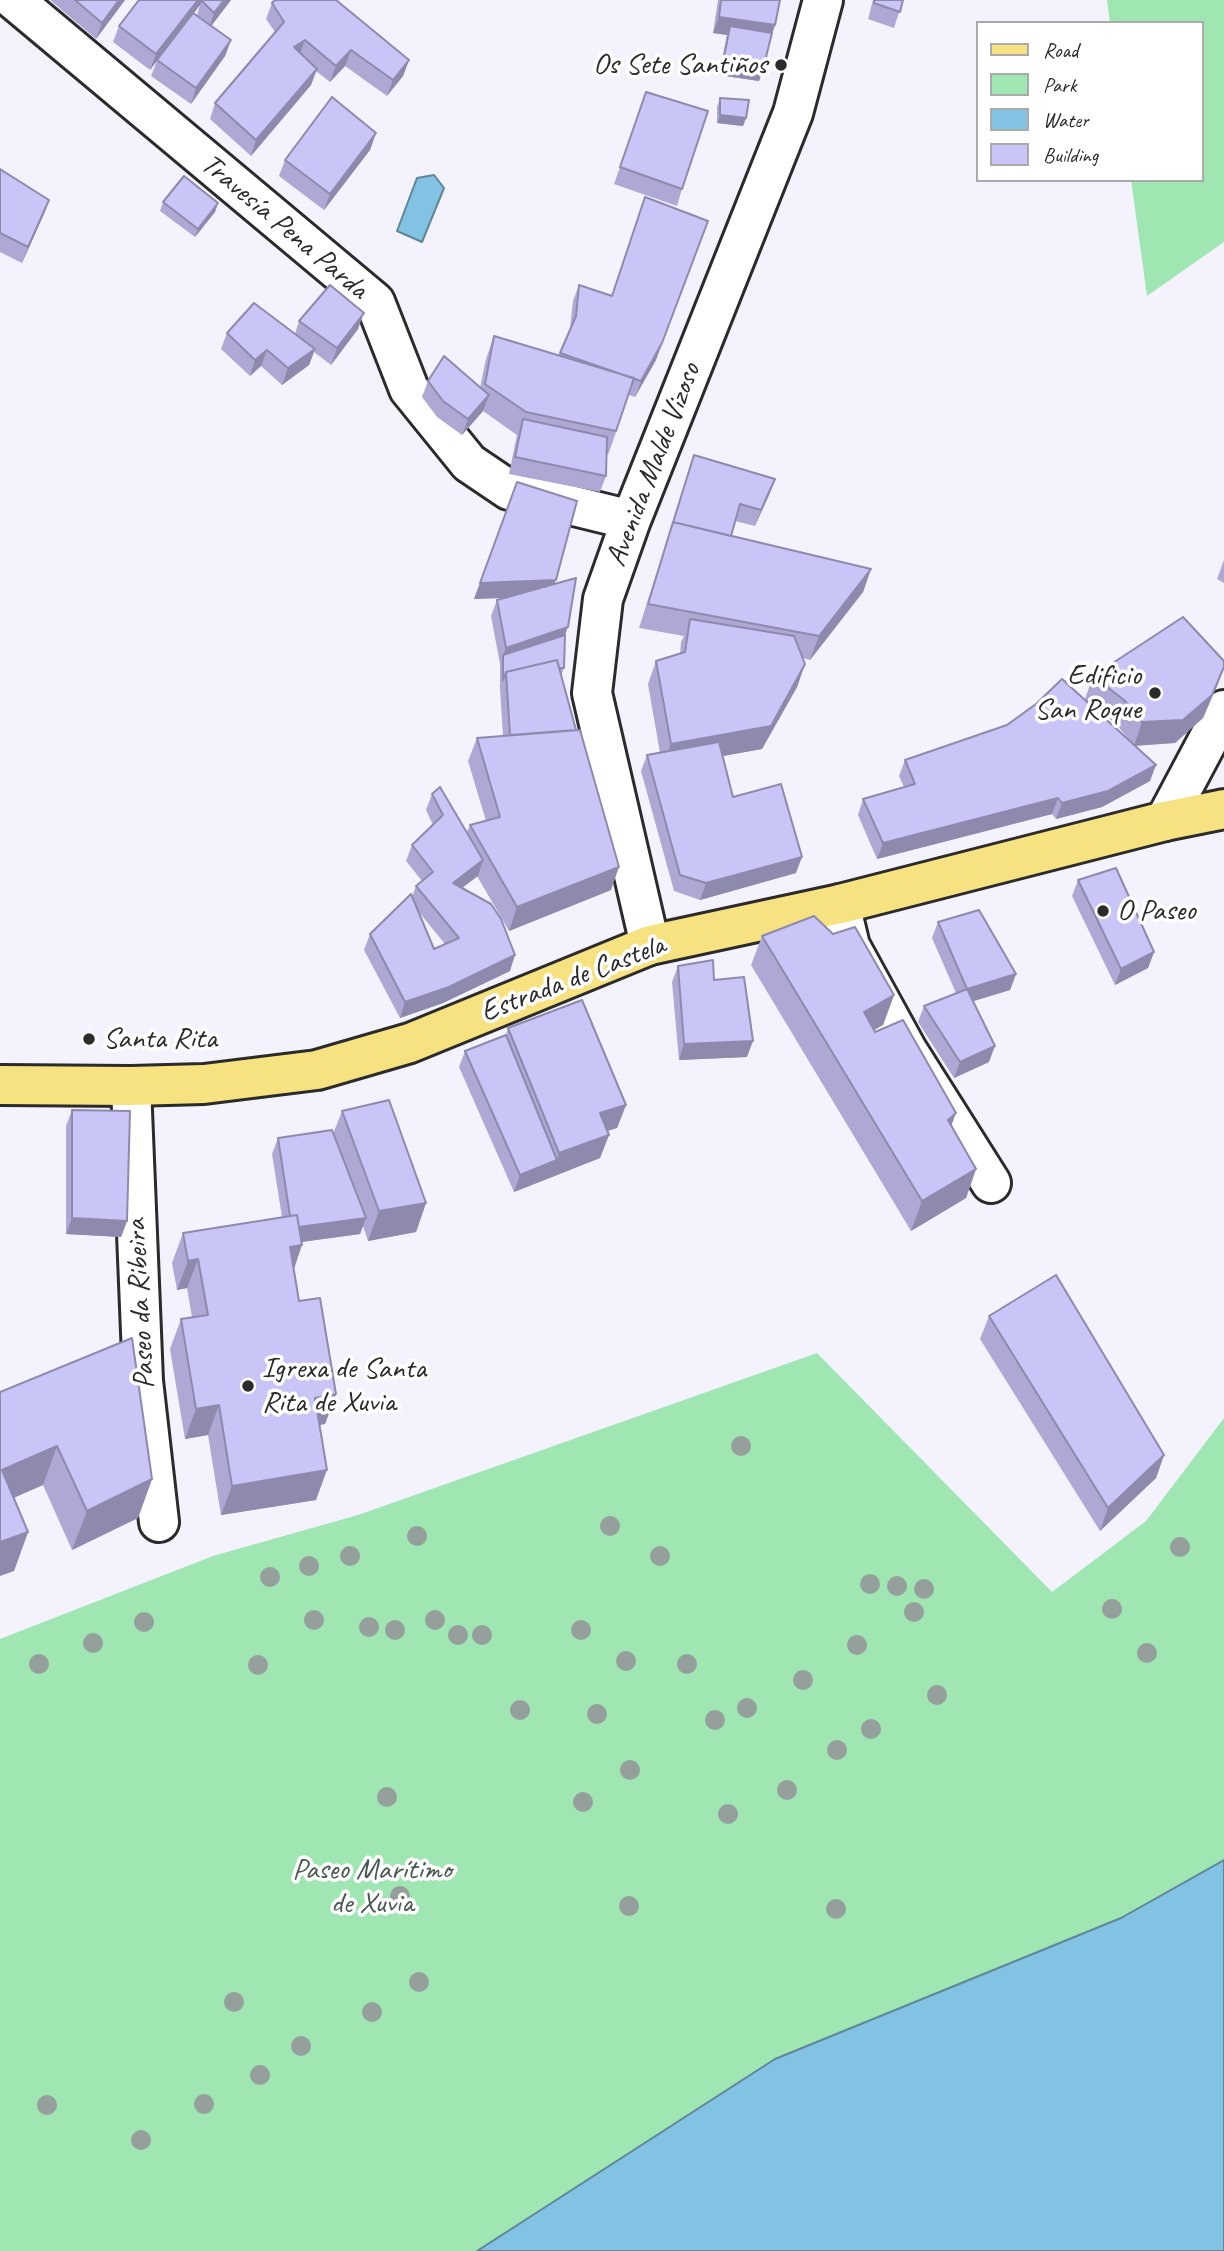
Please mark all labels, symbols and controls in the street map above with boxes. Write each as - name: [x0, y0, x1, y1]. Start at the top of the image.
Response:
- legend: [976, 21, 1203, 182]
- text: Road: [1043, 37, 1078, 63]
- place label: Os Sete Santiños: [593, 47, 767, 83]
- marker: Os Sete Santiños: [773, 57, 789, 73]
- text: Park: [1043, 72, 1076, 98]
- text: Water: [1043, 107, 1089, 133]
- text: Building: [1043, 142, 1098, 168]
- street label: Travesía Pena Parda: [193, 147, 375, 307]
- street label: Avenida Malde Vizoso: [599, 358, 709, 572]
- place label: Edificio San Roque: [1034, 658, 1141, 728]
- marker: Edificio San Roque: [1147, 685, 1163, 701]
- place label: O Paseo: [1117, 893, 1196, 929]
- marker: O Paseo: [1095, 903, 1111, 919]
- street label: Estrada de Castela: [476, 927, 670, 1031]
- place label: Santa Rita: [103, 1021, 217, 1057]
- marker: Santa Rita: [81, 1031, 97, 1047]
- street label: Paseo da Ribeira: [119, 1218, 163, 1390]
- place label: Igrexa de Santa Rita de Xuvia: [262, 1351, 426, 1422]
- marker: Igrexa de Santa Rita de Xuvia: [240, 1378, 256, 1394]
- park label: Paseo Marítimo de Xuvia: [292, 1852, 452, 1923]

